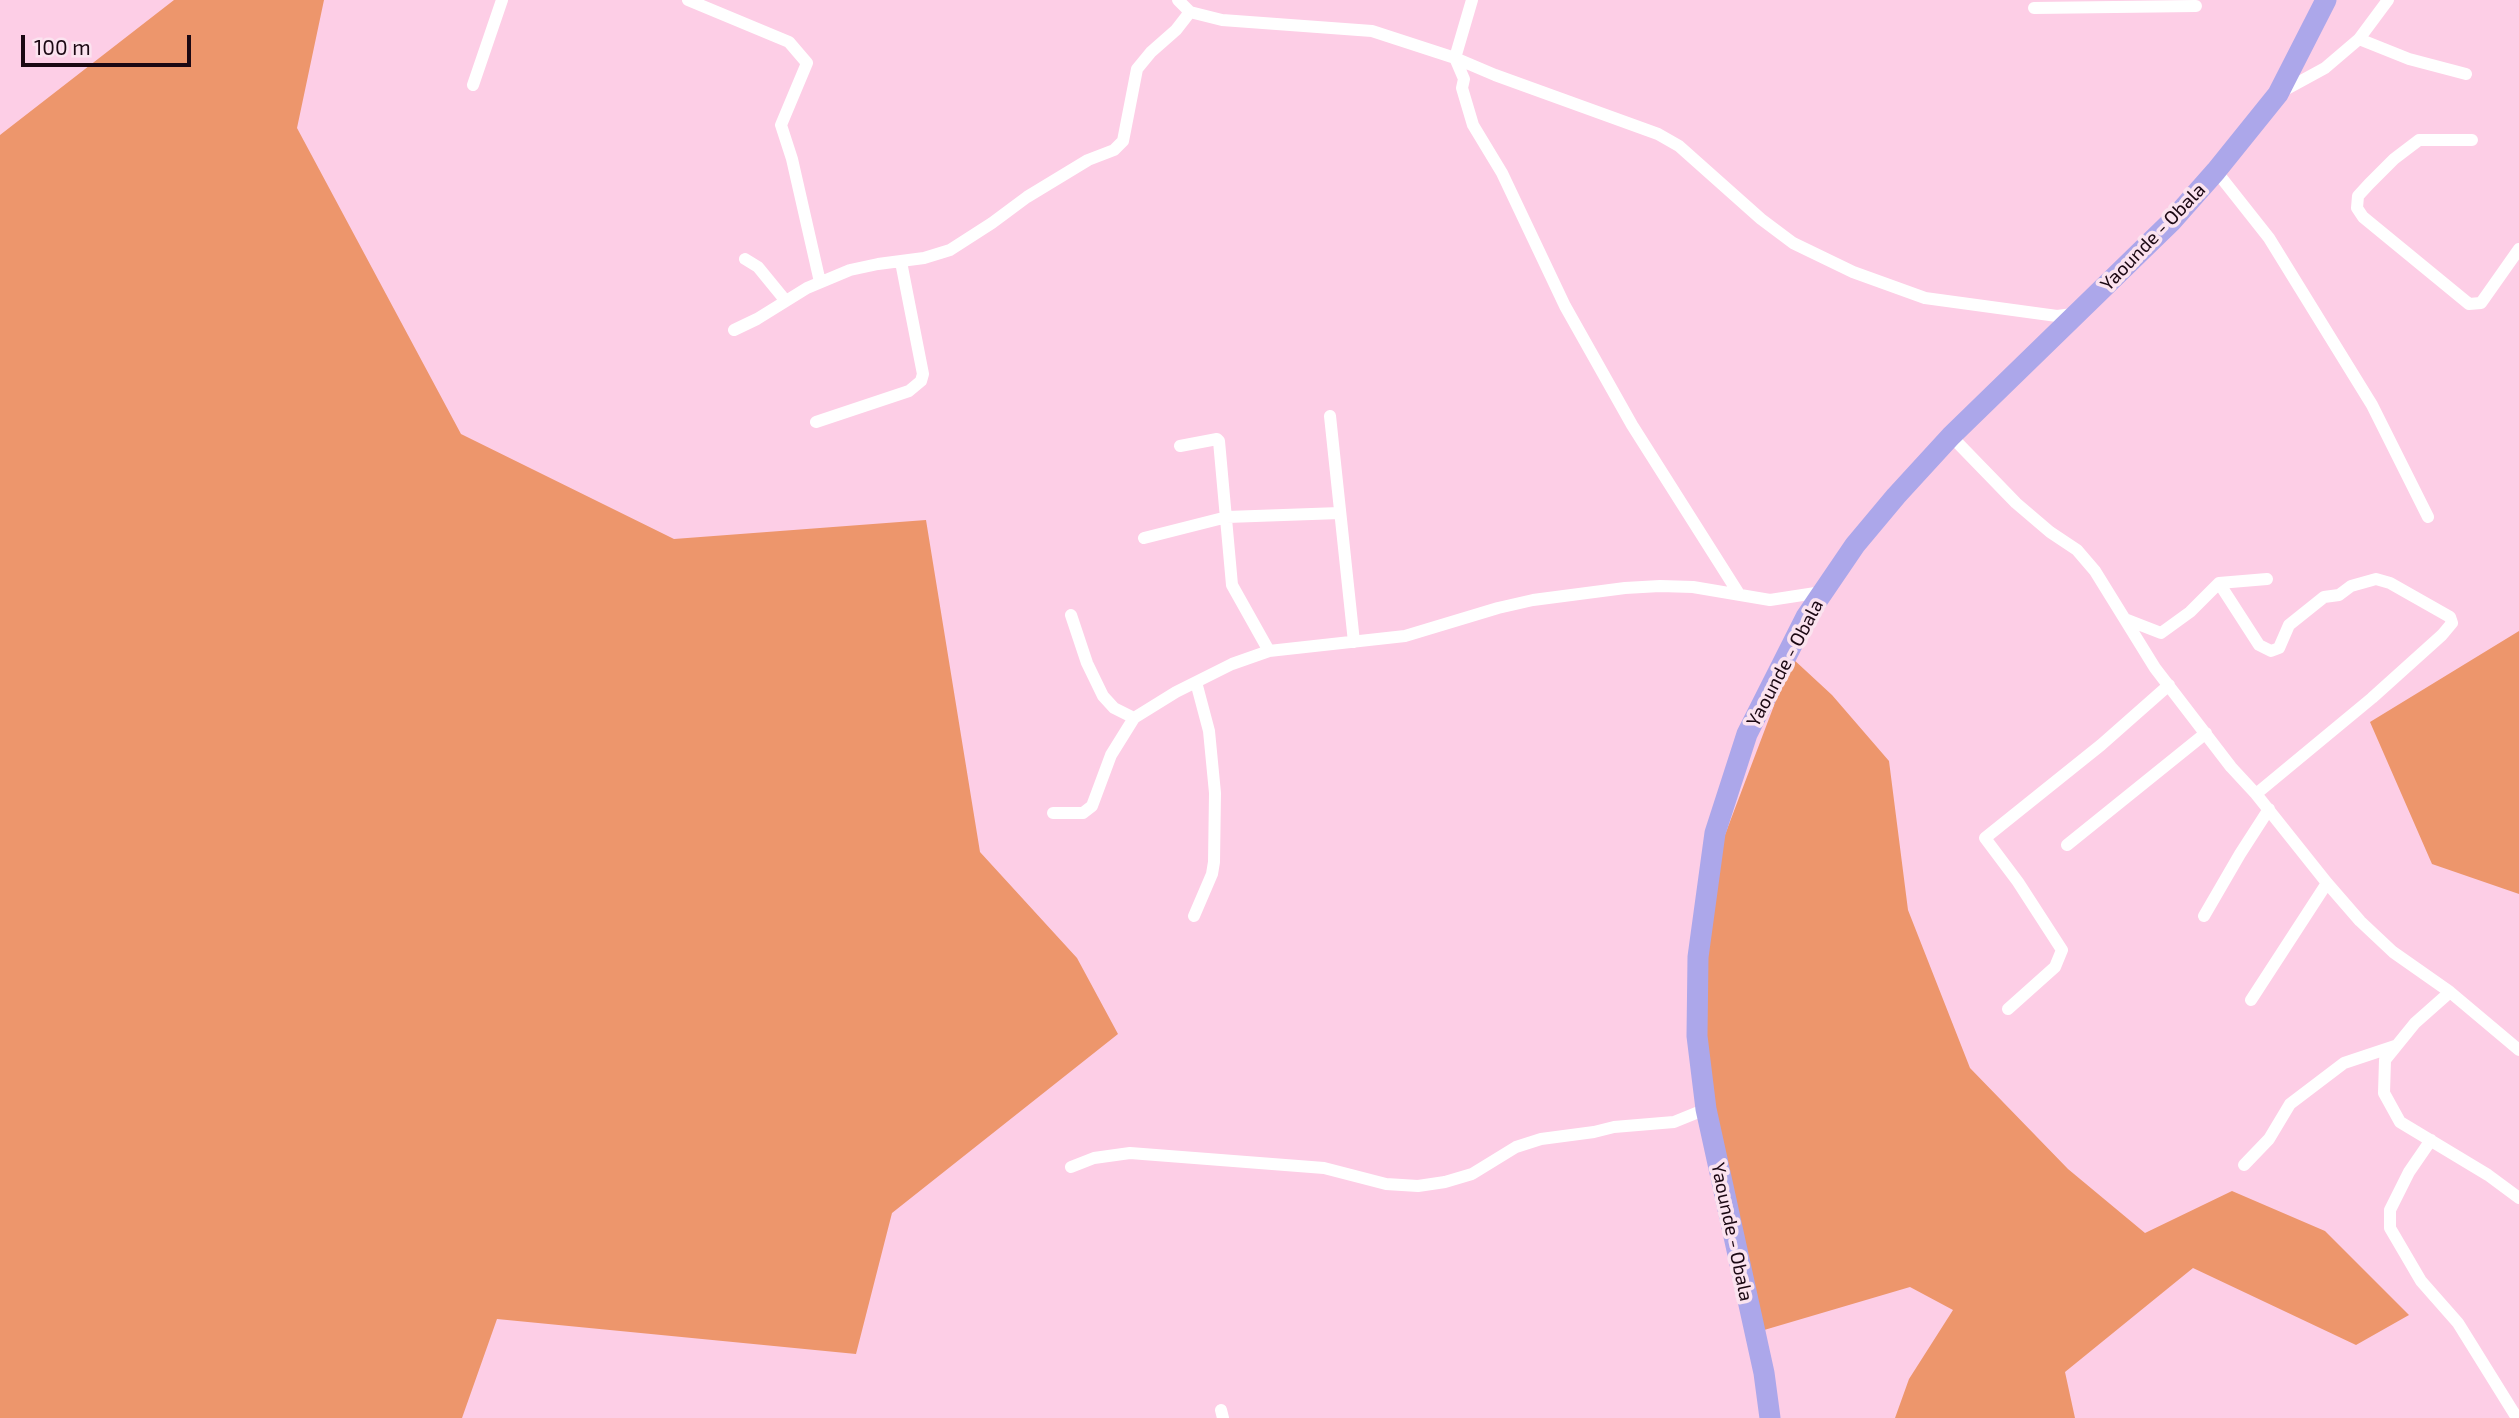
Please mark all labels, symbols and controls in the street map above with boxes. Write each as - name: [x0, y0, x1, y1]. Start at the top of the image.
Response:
- scale bar: [24, 21, 194, 65]
- text: 100 m: [34, 34, 91, 59]
- street label: Yaounde - Obala: [2096, 178, 2210, 296]
- street label: Yaounde - Obala: [1742, 595, 1828, 731]
- street label: Yaounde - Obala: [1706, 1161, 1758, 1303]

